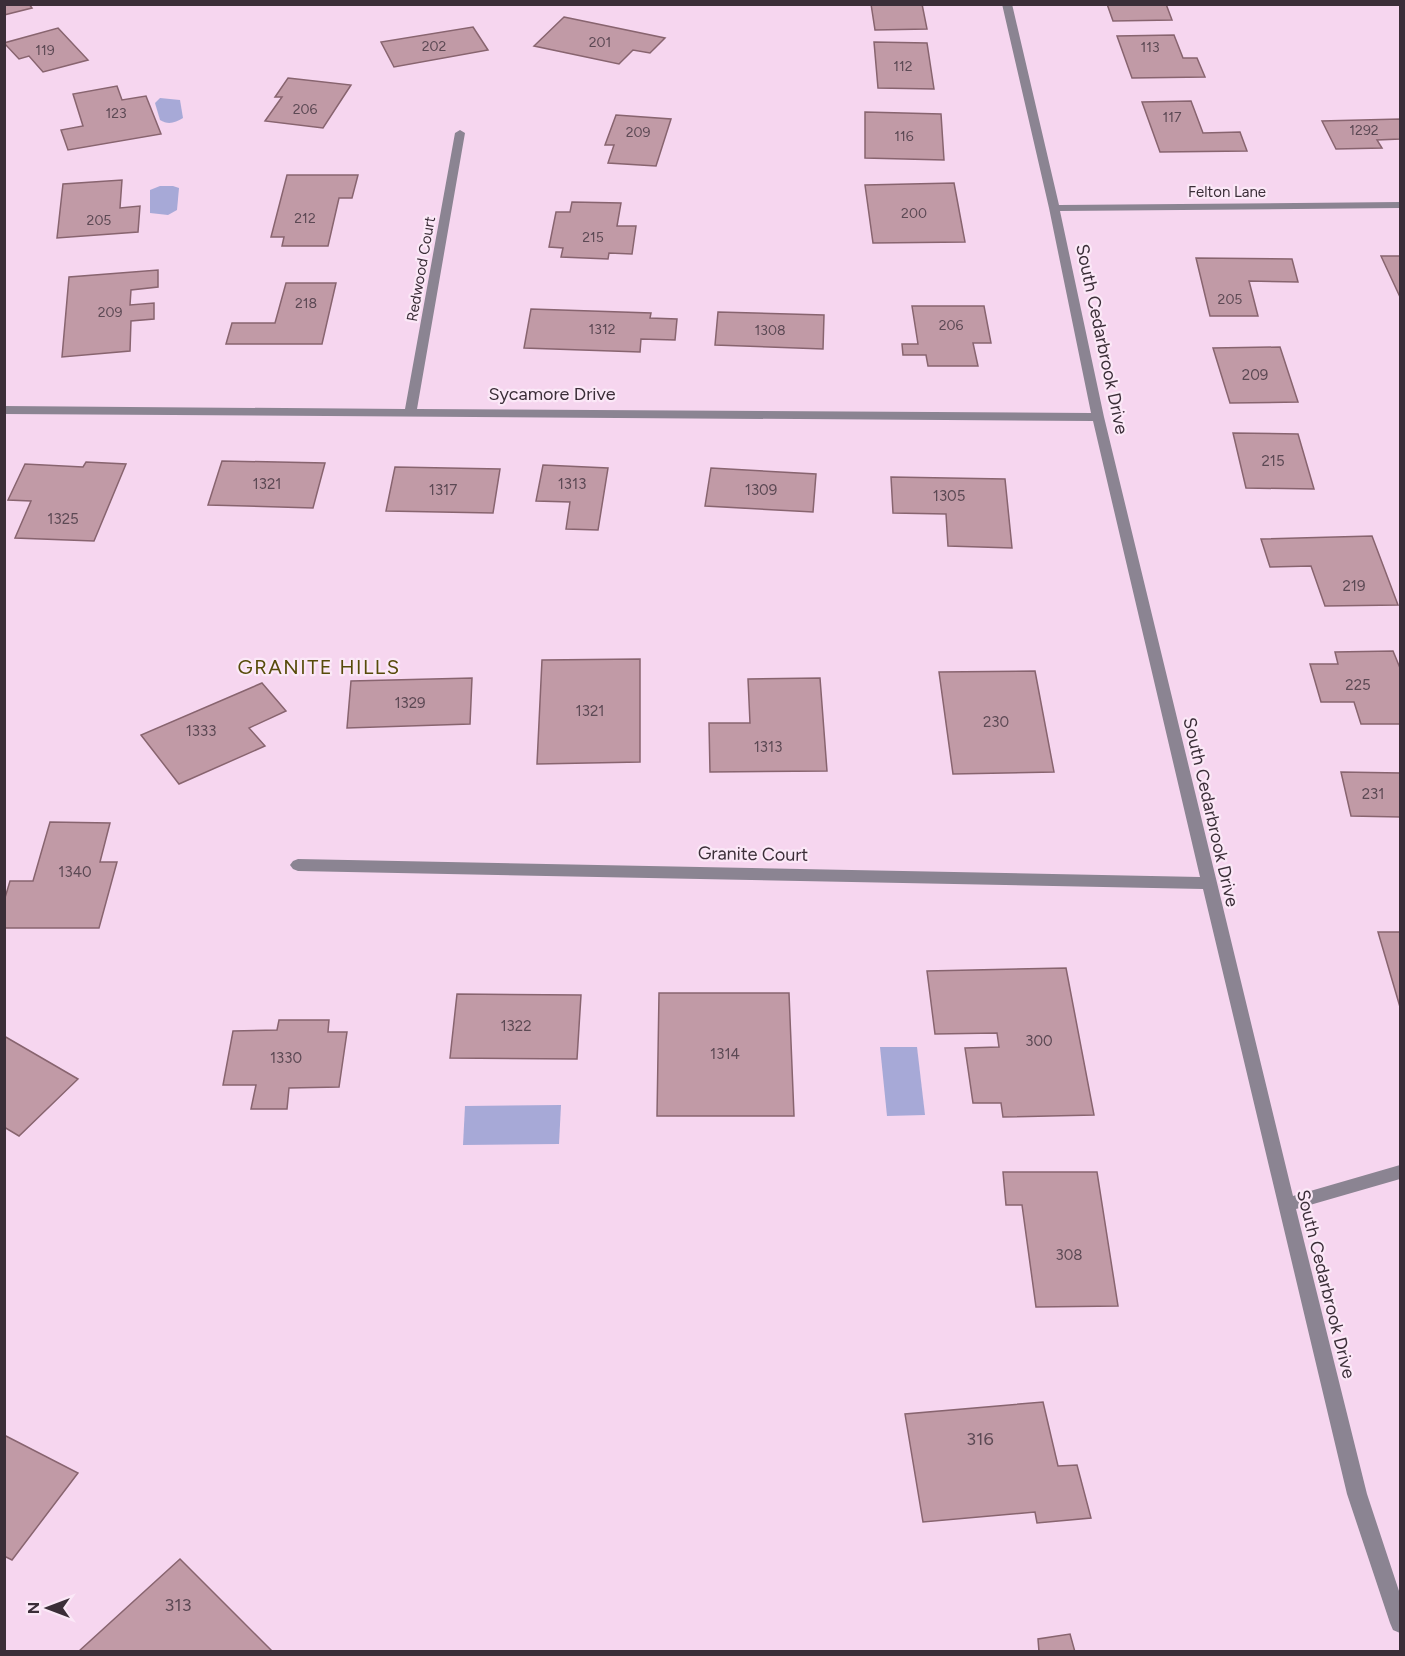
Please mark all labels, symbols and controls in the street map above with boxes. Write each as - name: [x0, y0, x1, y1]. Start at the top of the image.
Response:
- house number: 201: [589, 34, 611, 51]
- house number: 202: [422, 38, 446, 55]
- house number: 113: [1140, 39, 1160, 56]
- house number: 119: [35, 42, 55, 59]
- house number: 112: [893, 58, 913, 75]
- house number: 206: [293, 101, 317, 118]
- house number: 123: [105, 105, 127, 122]
- house number: 117: [1162, 109, 1182, 126]
- house number: 1292: [1349, 122, 1379, 139]
- house number: 209: [626, 124, 650, 141]
- house number: 116: [894, 128, 914, 145]
- street label: Felton Lane: [1188, 183, 1266, 201]
- house number: 200: [901, 205, 927, 222]
- house number: 212: [294, 210, 316, 227]
- house number: 205: [87, 212, 111, 229]
- street label: Redwood Court: [403, 215, 439, 323]
- house number: 215: [582, 229, 604, 246]
- street label: South Cedarbrook Drive: [1071, 242, 1133, 436]
- house number: 205: [1218, 291, 1242, 308]
- house number: 218: [295, 295, 317, 312]
- house number: 209: [98, 304, 122, 321]
- house number: 206: [939, 317, 963, 334]
- house number: 1312: [588, 321, 616, 338]
- house number: 1308: [755, 322, 785, 339]
- house number: 209: [1242, 366, 1268, 384]
- street label: Sycamore Drive: [489, 383, 616, 405]
- house number: 215: [1261, 452, 1285, 470]
- house number: 1321: [253, 475, 281, 493]
- house number: 1313: [558, 475, 586, 493]
- house number: 1317: [429, 481, 457, 499]
- house number: 1309: [745, 481, 777, 499]
- house number: 1305: [933, 487, 965, 505]
- house number: 1325: [47, 510, 79, 528]
- house number: 219: [1342, 577, 1366, 595]
- district label: GRANITE HILLS: [237, 655, 401, 679]
- house number: 225: [1345, 676, 1371, 694]
- house number: 1329: [394, 694, 426, 712]
- house number: 1321: [576, 702, 604, 720]
- house number: 230: [983, 713, 1009, 731]
- street label: South Cedarbrook Drive: [1178, 715, 1244, 909]
- house number: 1333: [186, 722, 216, 740]
- house number: 1313: [754, 738, 782, 756]
- house number: 231: [1362, 785, 1384, 803]
- street label: Granite Court: [698, 842, 809, 866]
- house number: 1340: [58, 863, 92, 881]
- house number: 1322: [500, 1017, 532, 1035]
- house number: 300: [1025, 1032, 1053, 1050]
- house number: 1314: [710, 1045, 740, 1063]
- house number: 1330: [270, 1049, 302, 1067]
- street label: South Cedarbrook Drive: [1292, 1187, 1360, 1381]
- house number: 308: [1056, 1246, 1083, 1264]
- house number: 316: [966, 1428, 994, 1450]
- north arrow: [18, 1578, 78, 1638]
- house number: 313: [164, 1594, 192, 1616]
- text: N: [24, 1602, 43, 1614]

